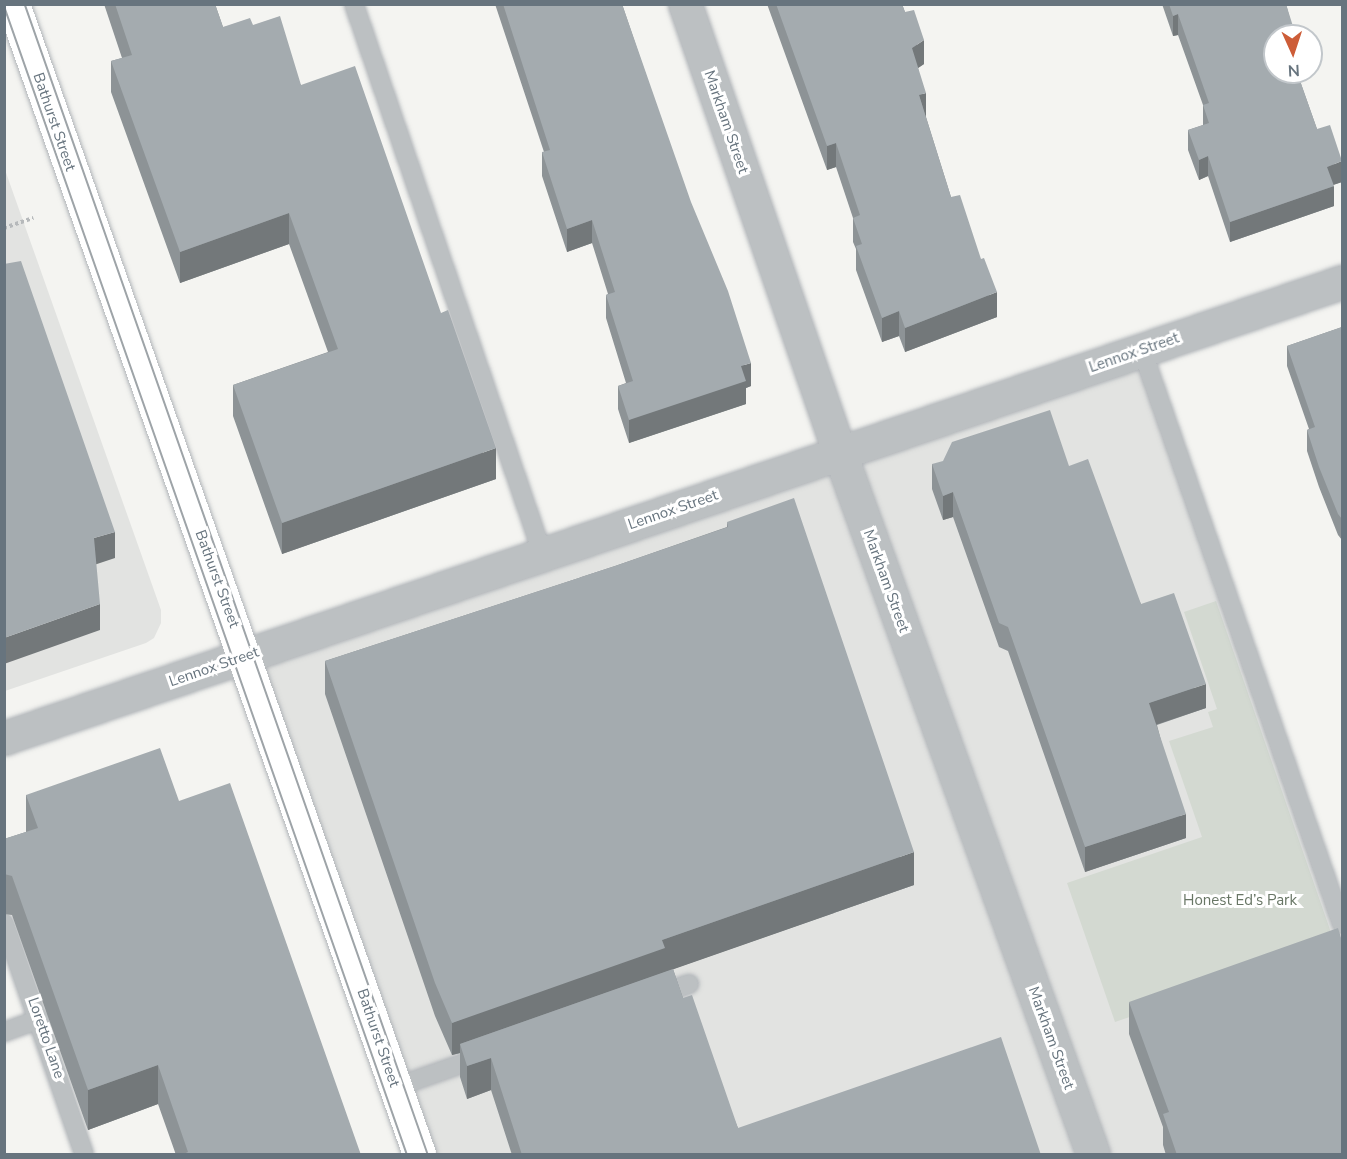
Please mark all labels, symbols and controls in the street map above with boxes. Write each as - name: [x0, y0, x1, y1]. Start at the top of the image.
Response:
- north arrow: [1263, 24, 1323, 84]
- text: N: [1287, 59, 1300, 81]
- street label: Markham Street: [700, 68, 752, 176]
- street label: Bathurst Street: [29, 70, 79, 174]
- street label: Lennox Street: [1087, 329, 1181, 377]
- street label: Lennox Street: [626, 486, 720, 534]
- street label: Markham Street: [859, 527, 913, 635]
- street label: Bathurst Street: [191, 528, 243, 630]
- street label: Lennox Street: [167, 643, 261, 691]
- park label: Honest Ed’s Park: [1183, 892, 1297, 910]
- street label: Markham Street: [1024, 984, 1078, 1092]
- street label: Bathurst Street: [353, 986, 403, 1090]
- street label: Loretto Lane: [24, 995, 68, 1081]

